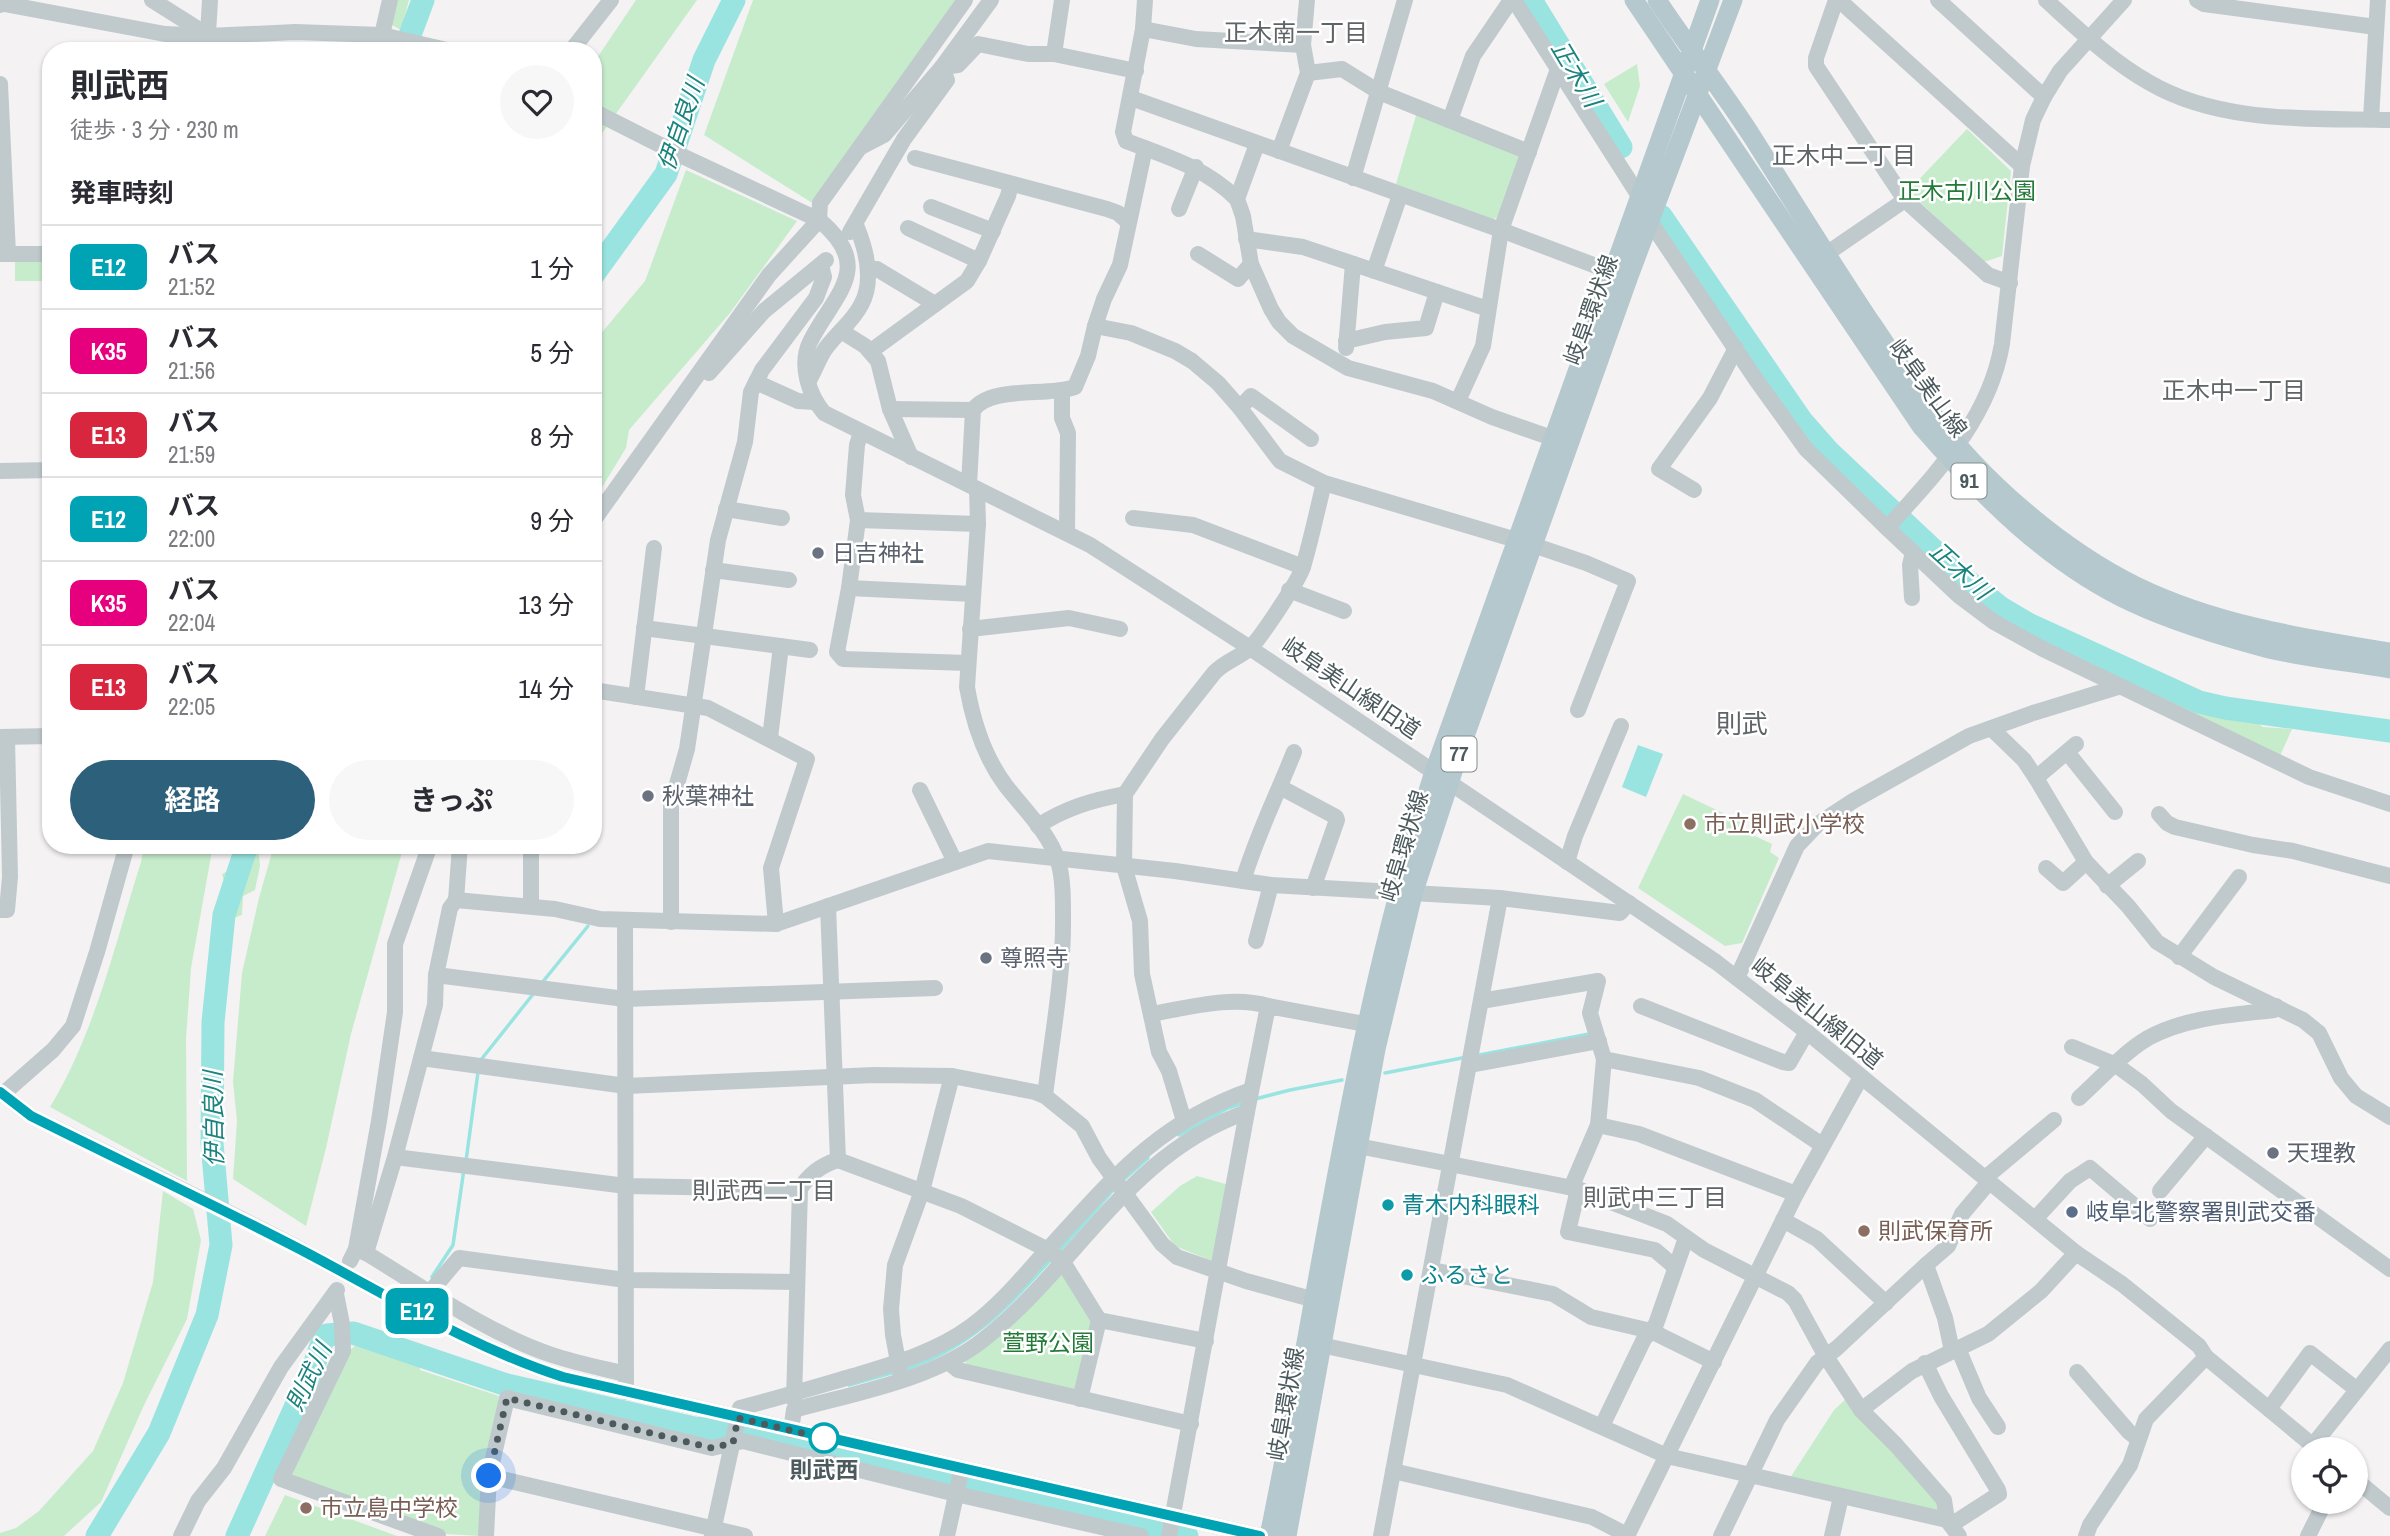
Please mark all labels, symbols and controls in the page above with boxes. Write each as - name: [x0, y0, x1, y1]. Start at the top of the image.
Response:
- district label: 正木南一丁目: [1224, 16, 1368, 48]
- water label: 正木川: [1545, 34, 1611, 115]
- text: 則武西: [70, 63, 169, 107]
- button: heart: [500, 65, 574, 139]
- water label: 伊自良川: [649, 70, 712, 174]
- text: 徒歩 · 3 分 · 230 m: [70, 114, 239, 145]
- district label: 正木中二丁目: [1772, 139, 1916, 171]
- text: 発車時刻: [70, 175, 174, 210]
- park label: 正木古川公園: [1898, 175, 2036, 206]
- text: バス: [168, 236, 220, 271]
- street label: 岐阜環状線: [1556, 250, 1625, 369]
- text: E12: [91, 251, 126, 283]
- text: 1 分: [530, 251, 574, 286]
- text: 21:52: [168, 271, 215, 302]
- text: バス: [168, 320, 220, 355]
- street label: 岐阜美山線: [1882, 332, 1975, 443]
- text: K35: [90, 335, 127, 367]
- text: 5 分: [530, 335, 574, 370]
- text: 21:56: [168, 355, 215, 386]
- district label: 正木中一丁目: [2162, 374, 2306, 406]
- text: バス: [168, 404, 220, 439]
- text: E13: [91, 419, 126, 451]
- text: 8 分: [530, 419, 574, 454]
- text: 21:59: [168, 439, 215, 470]
- road number: 91: [1952, 463, 1986, 498]
- text: バス: [168, 488, 220, 523]
- text: E12: [91, 503, 126, 535]
- text: 9 分: [530, 503, 574, 538]
- text: 22:00: [168, 523, 215, 554]
- water label: 正木川: [1923, 534, 2000, 608]
- place label: 日吉神社: [832, 537, 924, 568]
- marker: 日吉神社: [810, 545, 826, 561]
- text: バス: [168, 572, 220, 607]
- text: K35: [90, 587, 127, 619]
- text: 13 分: [518, 587, 574, 622]
- text: 22:04: [168, 607, 215, 638]
- street label: 岐阜美山線旧道: [1276, 630, 1427, 745]
- text: バス: [168, 656, 220, 691]
- text: E13: [91, 671, 126, 703]
- text: 14 分: [518, 671, 574, 706]
- text: 22:05: [168, 691, 215, 722]
- district label: 則武: [1716, 706, 1768, 741]
- road number: 77: [1442, 736, 1476, 772]
- button: 経路: [70, 760, 315, 840]
- button: きっぷ: [329, 760, 574, 840]
- place label: 秋葉神社: [662, 780, 754, 811]
- street label: 岐阜環状線: [1372, 786, 1435, 905]
- marker: 秋葉神社: [640, 788, 656, 804]
- place label: 市立則武小学校: [1704, 808, 1865, 839]
- marker: 市立則武小学校: [1682, 816, 1698, 832]
- place label: 尊照寺: [1000, 942, 1069, 973]
- marker: 尊照寺: [978, 950, 994, 966]
- street label: 岐阜美山線旧道: [1745, 950, 1890, 1075]
- water label: 伊自良川: [196, 1068, 230, 1167]
- place label: 天理教: [2287, 1137, 2356, 1168]
- marker: 天理教: [2265, 1145, 2281, 1161]
- district label: 則武西二丁目: [692, 1174, 836, 1206]
- district label: 則武中三丁目: [1583, 1181, 1727, 1213]
- place label: 青木内科眼科: [1402, 1189, 1540, 1220]
- place label: 岐阜北警察署則武交番: [2086, 1196, 2316, 1227]
- marker: 青木内科眼科: [1380, 1197, 1396, 1213]
- marker: 岐阜北警察署則武交番: [2064, 1204, 2080, 1220]
- place label: 則武保育所: [1878, 1215, 1993, 1246]
- marker: 則武保育所: [1856, 1223, 1872, 1239]
- place label: ふるさと: [1421, 1259, 1513, 1290]
- marker: ふるさと: [1399, 1267, 1415, 1283]
- line badge: E12: [377, 1288, 457, 1334]
- text: E12: [399, 1295, 435, 1327]
- park label: 萱野公園: [1002, 1327, 1094, 1358]
- water label: 則武川: [278, 1334, 340, 1416]
- street label: 岐阜環状線: [1260, 1345, 1311, 1463]
- marker: 則武西: [809, 1423, 839, 1453]
- map controls: [2291, 1437, 2368, 1514]
- button: locate: [2291, 1437, 2368, 1514]
- place label: 則武西: [790, 1454, 859, 1485]
- your location: [471, 1458, 506, 1493]
- place label: 市立島中学校: [320, 1492, 458, 1523]
- marker: 市立島中学校: [298, 1500, 314, 1516]

